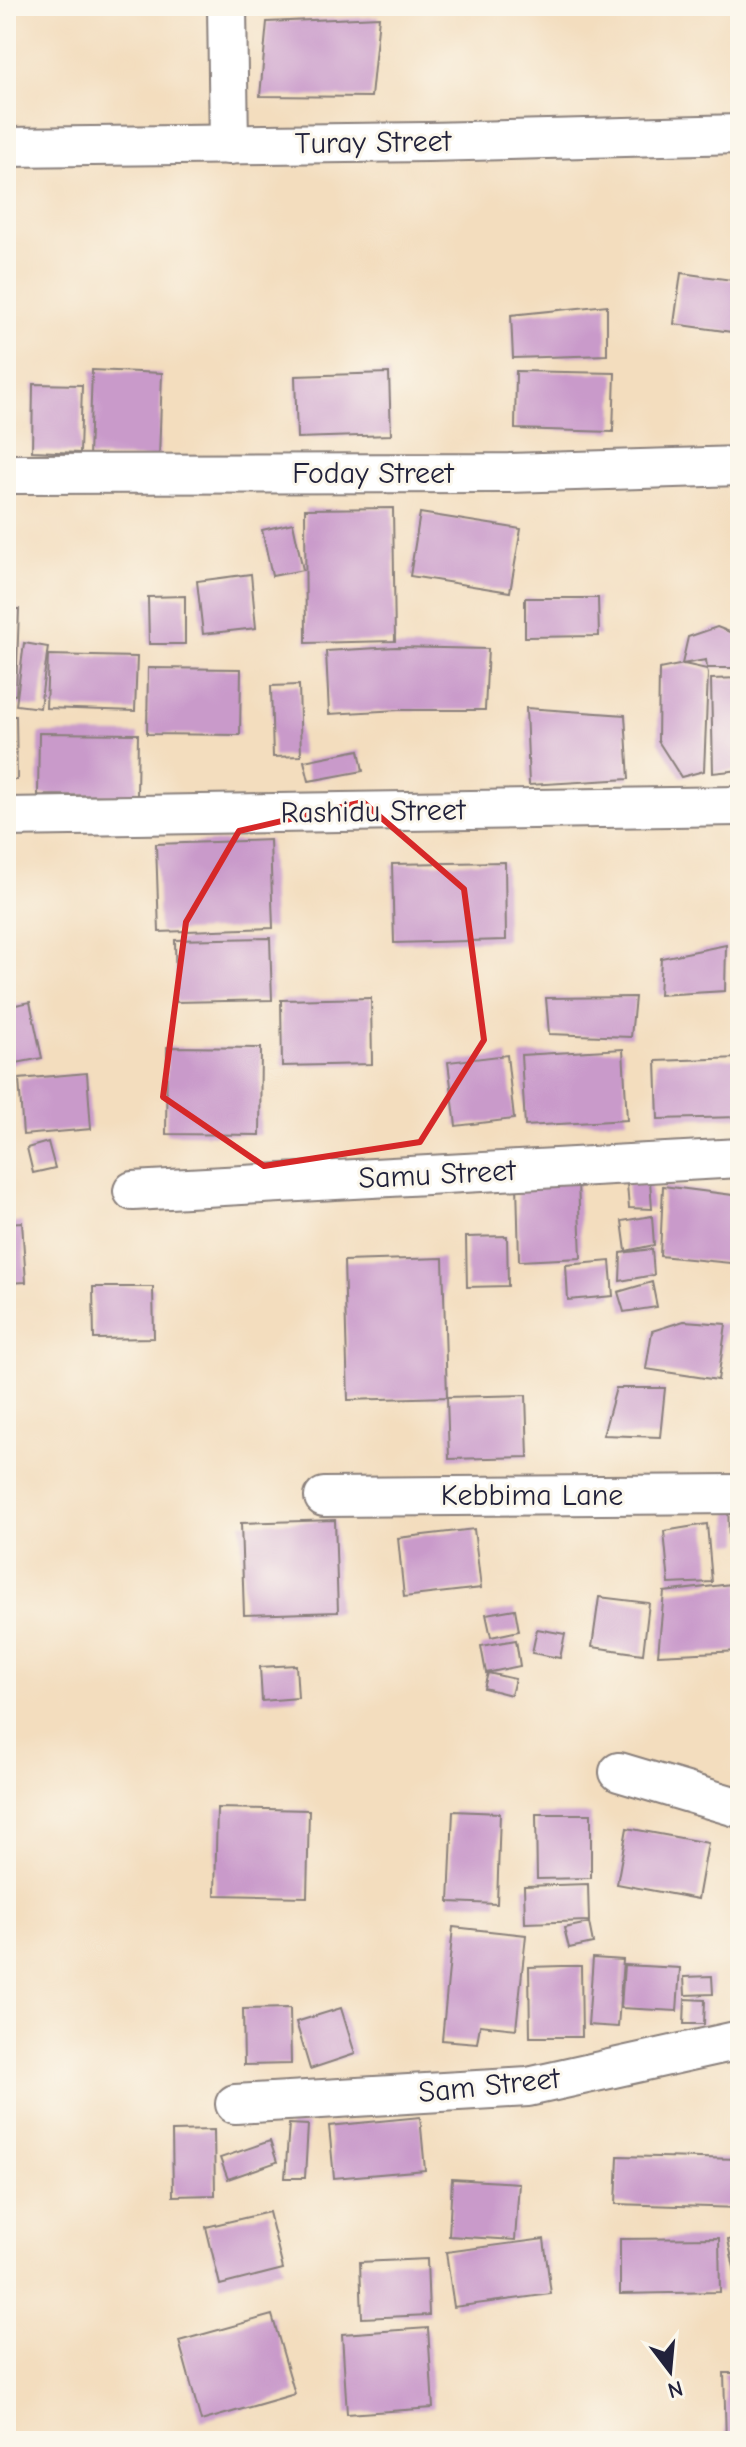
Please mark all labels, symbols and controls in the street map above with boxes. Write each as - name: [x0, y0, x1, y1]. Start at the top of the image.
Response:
- street label: Turay Street: [295, 124, 453, 161]
- street label: Foday Street: [292, 456, 455, 491]
- street label: Rashidu Street: [280, 792, 467, 831]
- street label: Samu Street: [358, 1153, 518, 1196]
- street label: Kebbima Lane: [441, 1478, 623, 1513]
- street label: Sam Street: [417, 2061, 563, 2110]
- north arrow: [630, 2331, 710, 2411]
- text: N: [665, 2375, 686, 2404]

